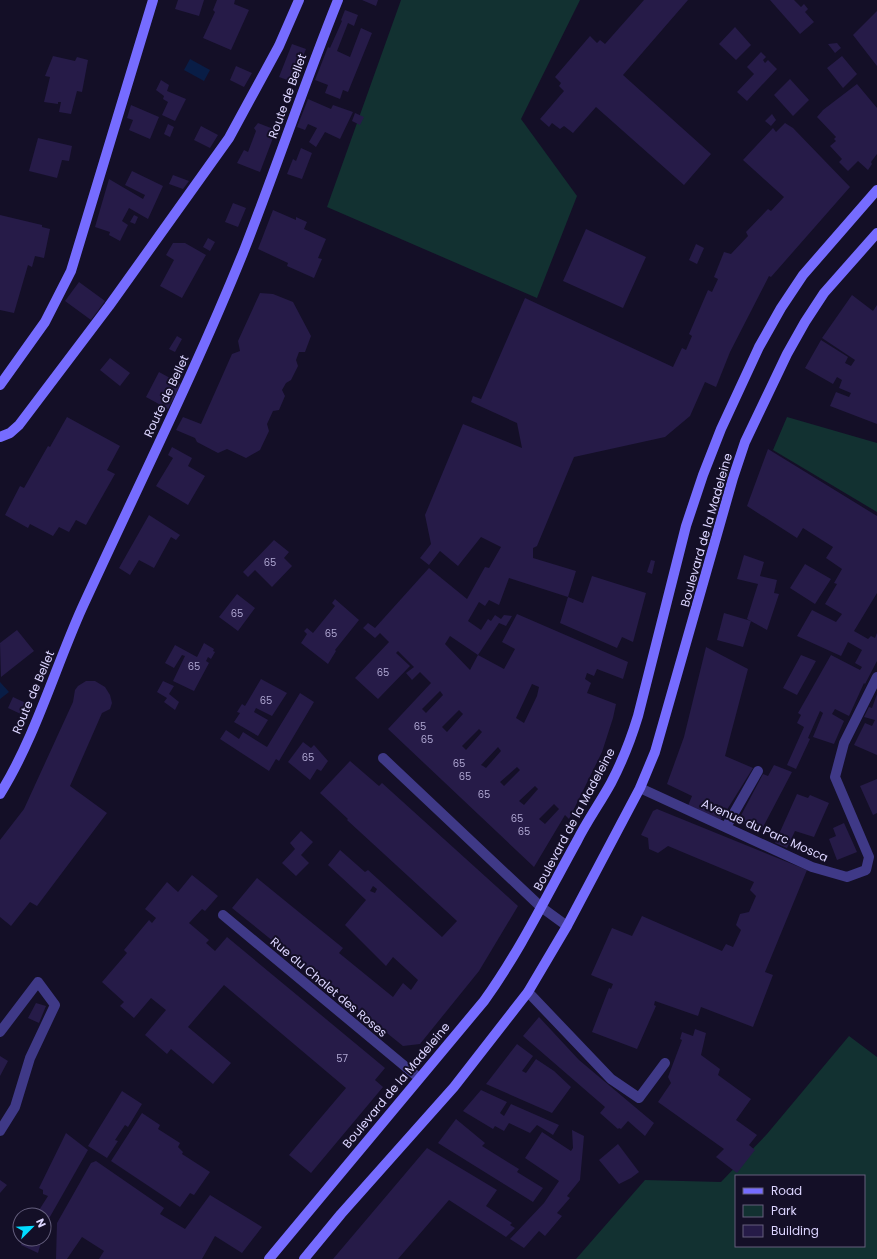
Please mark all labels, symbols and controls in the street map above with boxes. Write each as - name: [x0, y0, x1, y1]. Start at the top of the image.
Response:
- street label: Route de Bellet: [264, 51, 310, 141]
- street label: Route de Bellet: [140, 352, 192, 440]
- street label: Boulevard de la Madeleine: [676, 451, 736, 609]
- house number: 65: [264, 555, 276, 570]
- house number: 65: [231, 606, 243, 621]
- house number: 65: [325, 626, 337, 641]
- street label: Route de Bellet: [8, 648, 58, 736]
- house number: 65: [188, 659, 200, 674]
- house number: 65: [377, 665, 389, 680]
- house number: 65: [260, 693, 272, 708]
- house number: 65: [414, 719, 426, 734]
- house number: 65: [421, 732, 433, 747]
- street label: Boulevard de la Madeleine: [529, 745, 619, 893]
- house number: 65: [302, 750, 314, 765]
- house number: 65: [453, 756, 465, 771]
- house number: 65: [459, 769, 471, 784]
- house number: 65: [478, 787, 490, 802]
- street label: Avenue du Parc Mosca: [699, 794, 831, 866]
- house number: 65: [511, 811, 523, 826]
- house number: 65: [518, 824, 530, 839]
- street label: Rue du Chalet des Roses: [267, 933, 391, 1041]
- street label: Boulevard de la Madeleine: [338, 1019, 454, 1151]
- house number: 57: [336, 1051, 348, 1066]
- legend: [735, 1175, 865, 1247]
- text: Road: [771, 1182, 802, 1199]
- text: Park: [771, 1202, 798, 1219]
- north arrow: [12, 1207, 52, 1247]
- text: N: [32, 1216, 50, 1230]
- text: Building: [771, 1222, 819, 1239]

